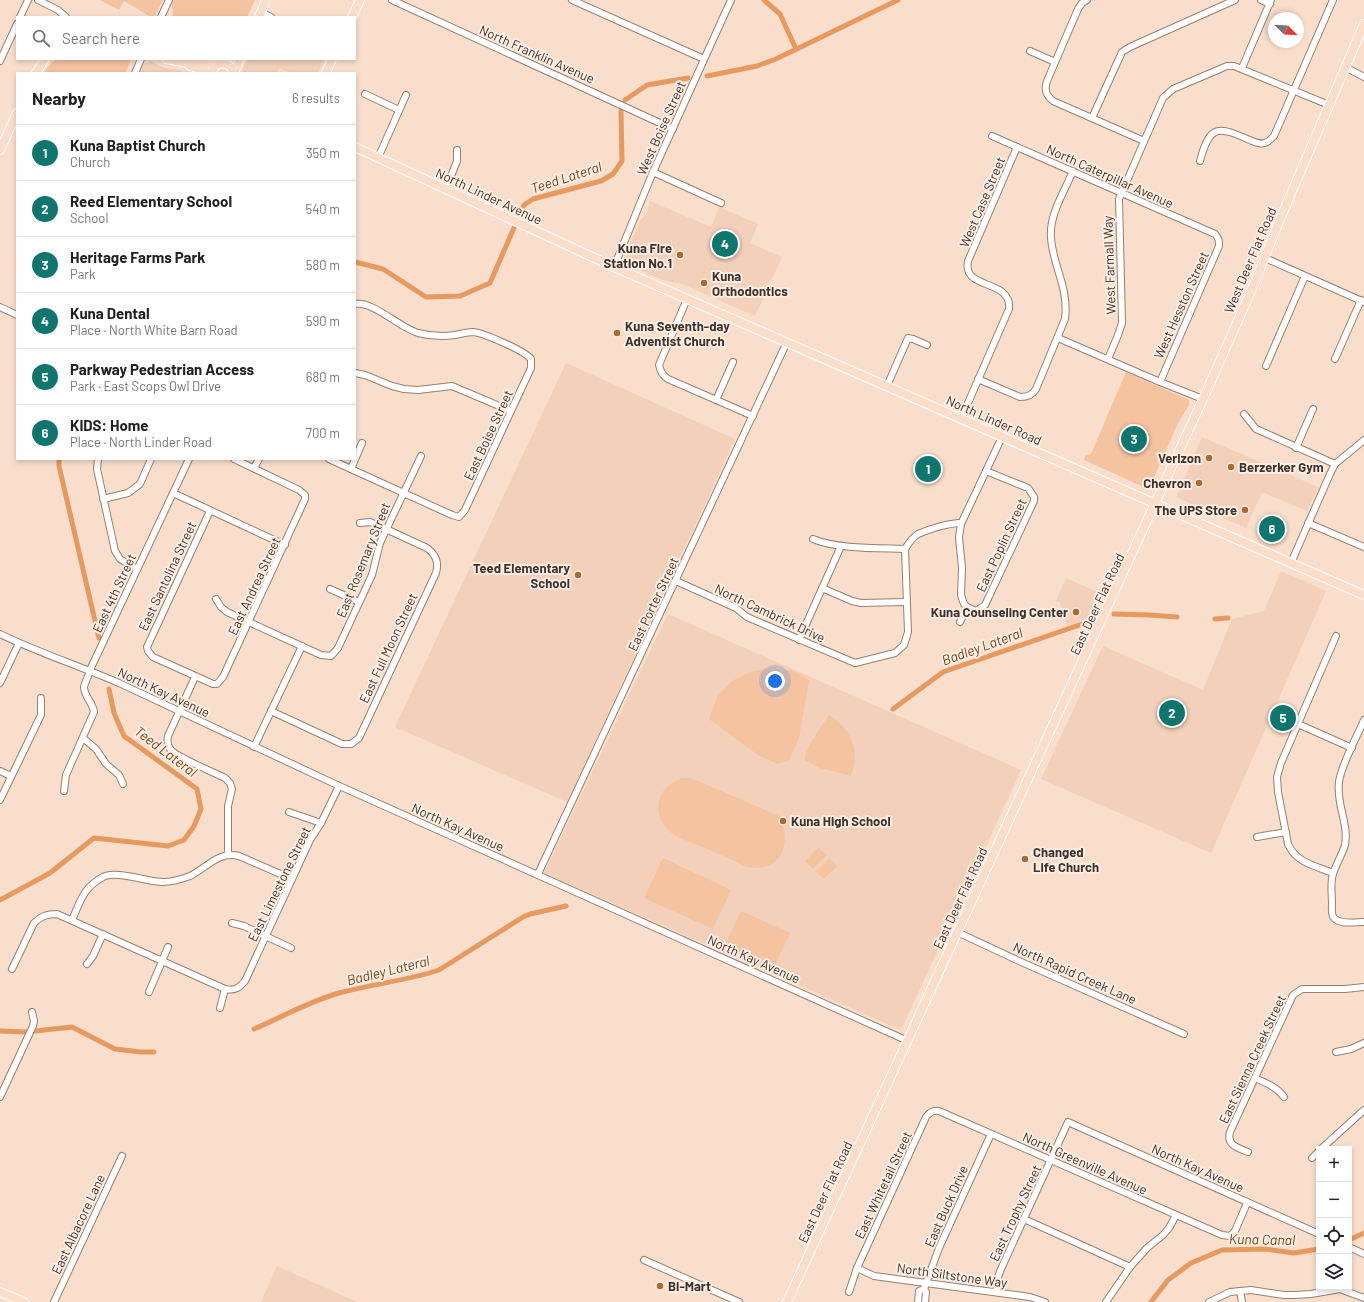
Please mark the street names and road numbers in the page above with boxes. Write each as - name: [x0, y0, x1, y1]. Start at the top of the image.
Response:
- street label: North Franklin Avenue: [477, 21, 597, 87]
- street label: West Boise Street: [633, 79, 689, 177]
- street label: North Caterpillar Avenue: [1044, 141, 1176, 211]
- street label: West Case Street: [956, 154, 1008, 250]
- street label: North Linder Avenue: [433, 164, 545, 228]
- street label: West Deer Flat Road: [1220, 205, 1280, 315]
- street label: West Farmall Way: [1099, 215, 1119, 315]
- street label: West Hesston Street: [1150, 249, 1212, 361]
- street label: East Boise Street: [460, 387, 516, 483]
- street label: North Linder Road: [944, 392, 1044, 448]
- street label: East Poplin Street: [972, 496, 1030, 594]
- street label: East Rosemary Street: [333, 500, 393, 620]
- street label: East Santolina Street: [135, 519, 199, 633]
- street label: East Andrea Street: [224, 534, 284, 638]
- street label: East 4th Street: [89, 551, 139, 635]
- street label: East Deer Flat Road: [1066, 551, 1128, 657]
- street label: East Porter Street: [624, 554, 682, 654]
- street label: North Cambrick Drive: [712, 580, 828, 646]
- street label: East Full Moon Street: [356, 591, 420, 705]
- street label: North Kay Avenue: [116, 664, 213, 720]
- street label: North Kay Avenue: [409, 799, 507, 855]
- street label: East Limestone Street: [244, 824, 314, 944]
- street label: East Deer Flat Road: [929, 845, 991, 951]
- street label: North Kay Avenue: [705, 931, 803, 987]
- street label: North Rapid Creek Lane: [1011, 939, 1139, 1007]
- street label: East Sienna Creek Street: [1215, 992, 1289, 1126]
- street label: North Greenville Avenue: [1020, 1128, 1150, 1198]
- street label: East Whitetail Street: [851, 1129, 915, 1241]
- street label: East Deer Flat Road: [794, 1139, 856, 1245]
- street label: North Kay Avenue: [1149, 1140, 1247, 1196]
- street label: East Trophy Street: [986, 1162, 1044, 1264]
- street label: East Buck Drive: [921, 1163, 971, 1249]
- street label: East Albacore Lane: [48, 1171, 108, 1277]
- street label: North Siltstone Way: [896, 1259, 1008, 1291]

